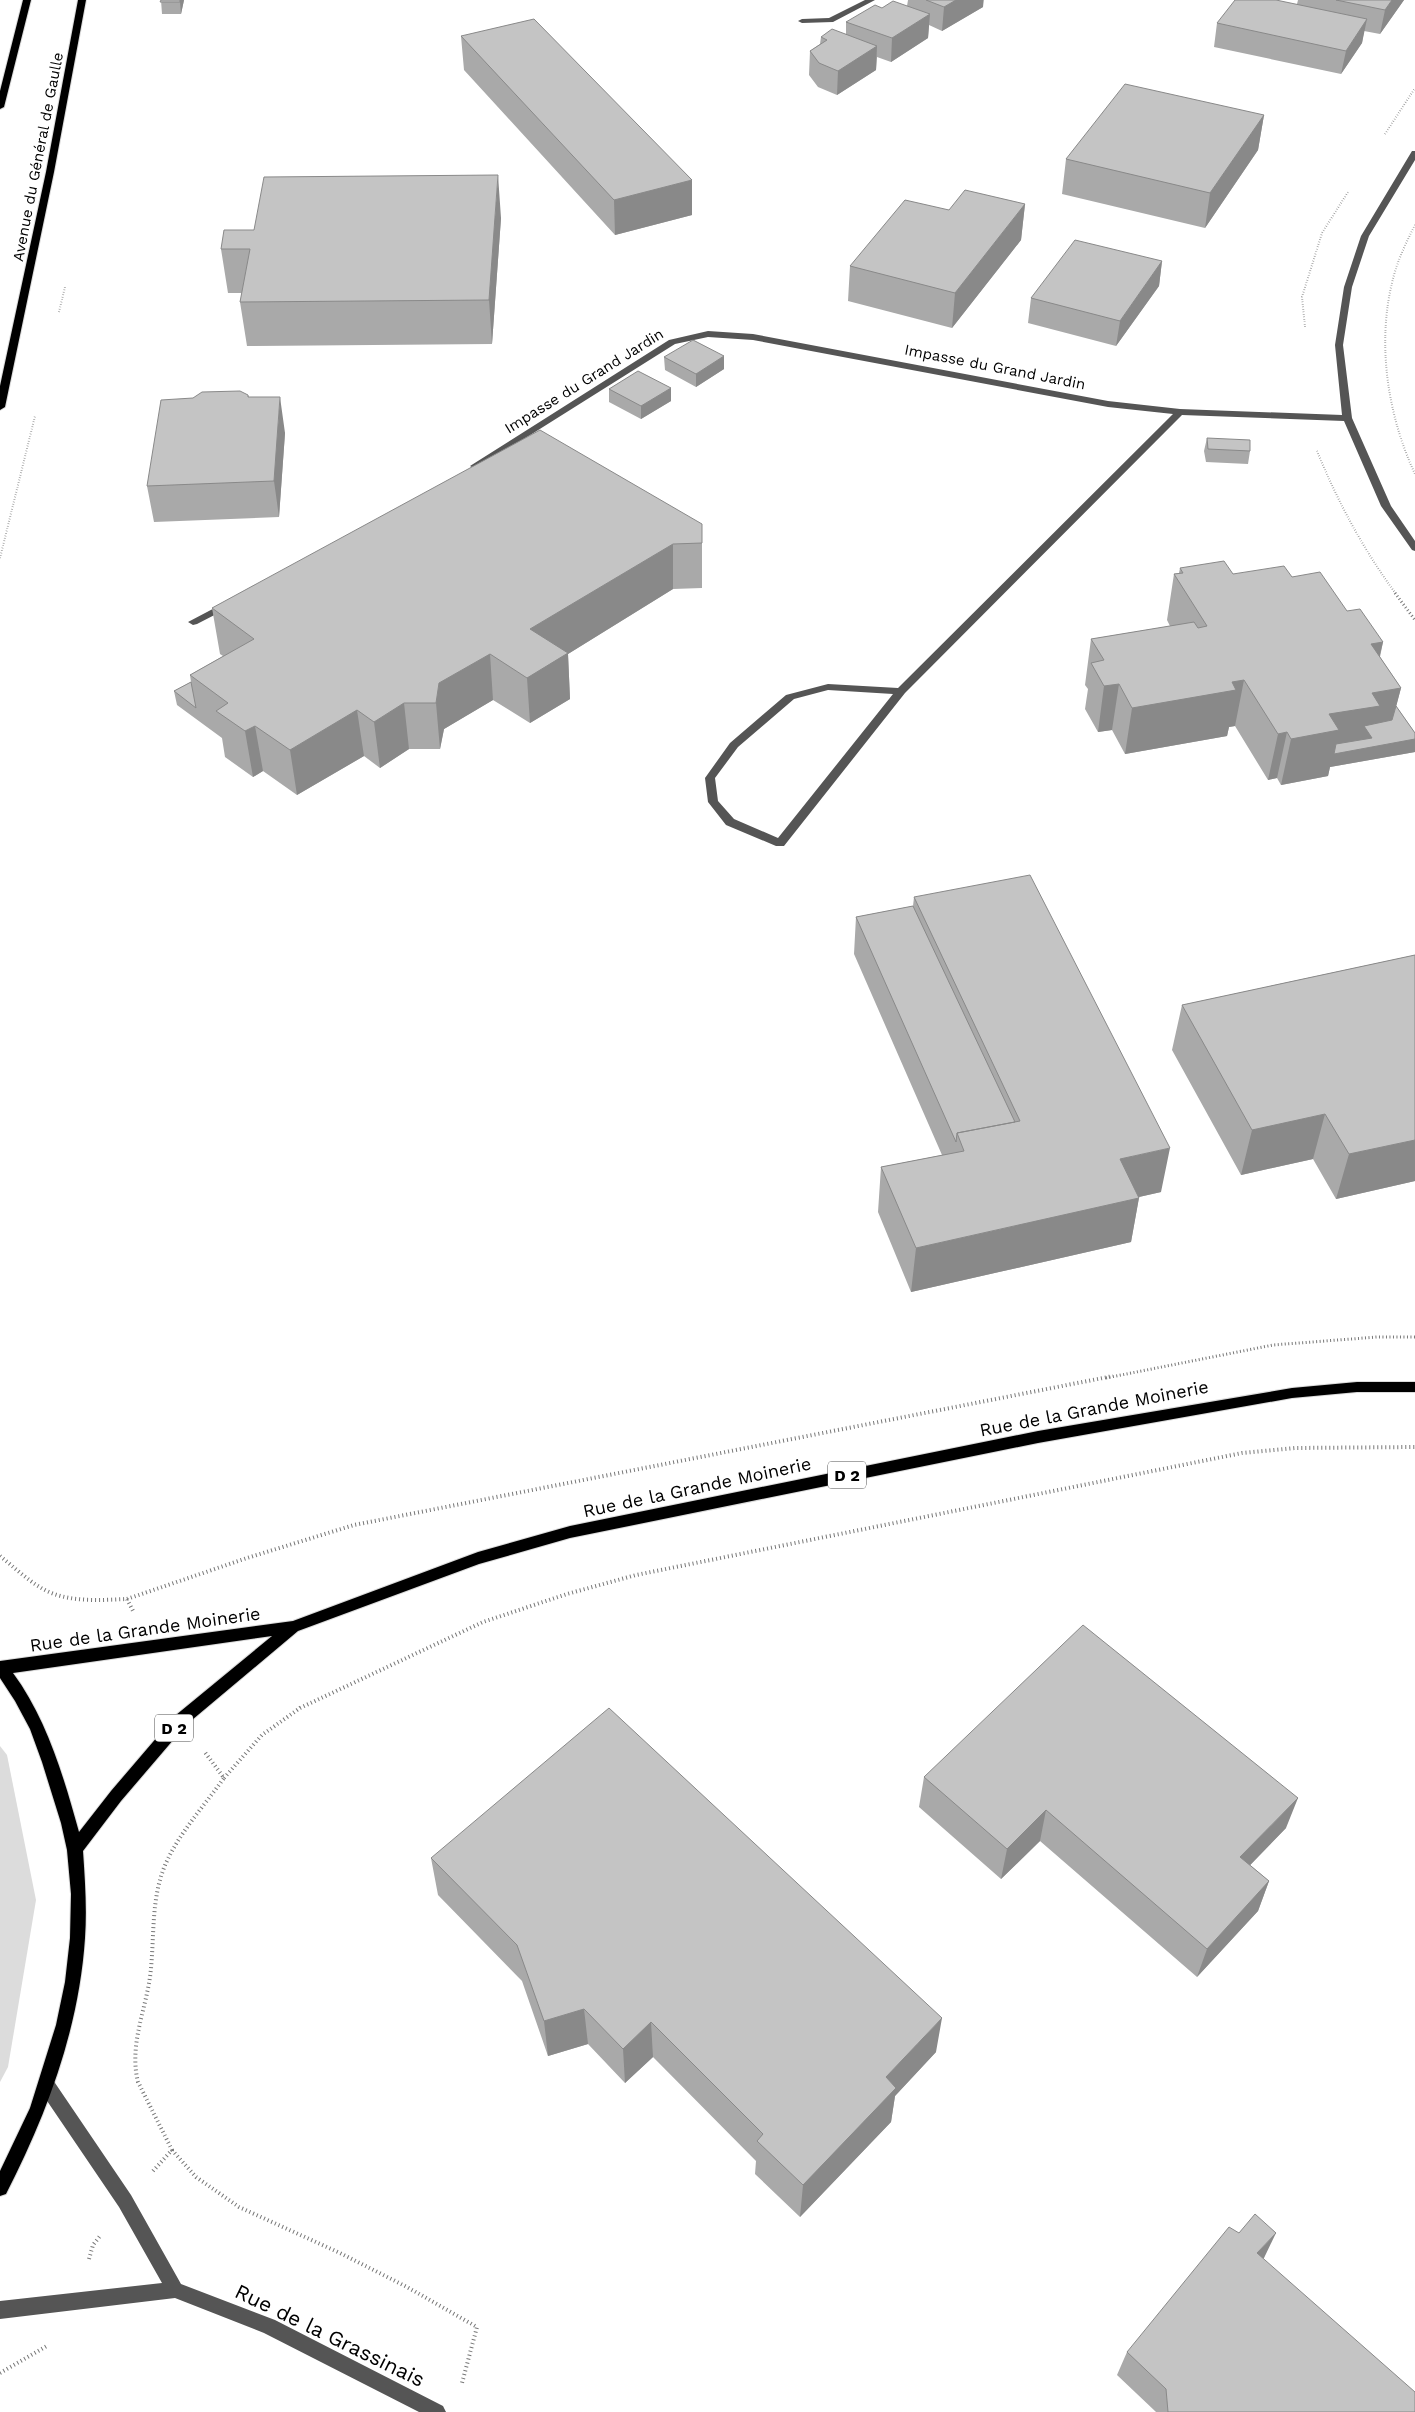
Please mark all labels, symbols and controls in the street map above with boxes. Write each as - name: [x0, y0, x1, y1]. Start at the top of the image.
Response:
- street label: Avenue du Général de Gaulle: [9, 51, 67, 263]
- street label: Impasse du Grand Jardin: [501, 325, 667, 437]
- street label: Impasse du Grand Jardin: [903, 341, 1087, 393]
- street label: Rue de la Grande Moinerie: [978, 1375, 1210, 1441]
- street label: Rue de la Grande Moinerie: [581, 1453, 813, 1521]
- road number: D 2: [828, 1462, 866, 1488]
- street label: Rue de la Grande Moinerie: [28, 1602, 262, 1656]
- road number: D 2: [155, 1715, 193, 1742]
- street label: Rue de la Grassinais: [231, 2278, 429, 2392]

